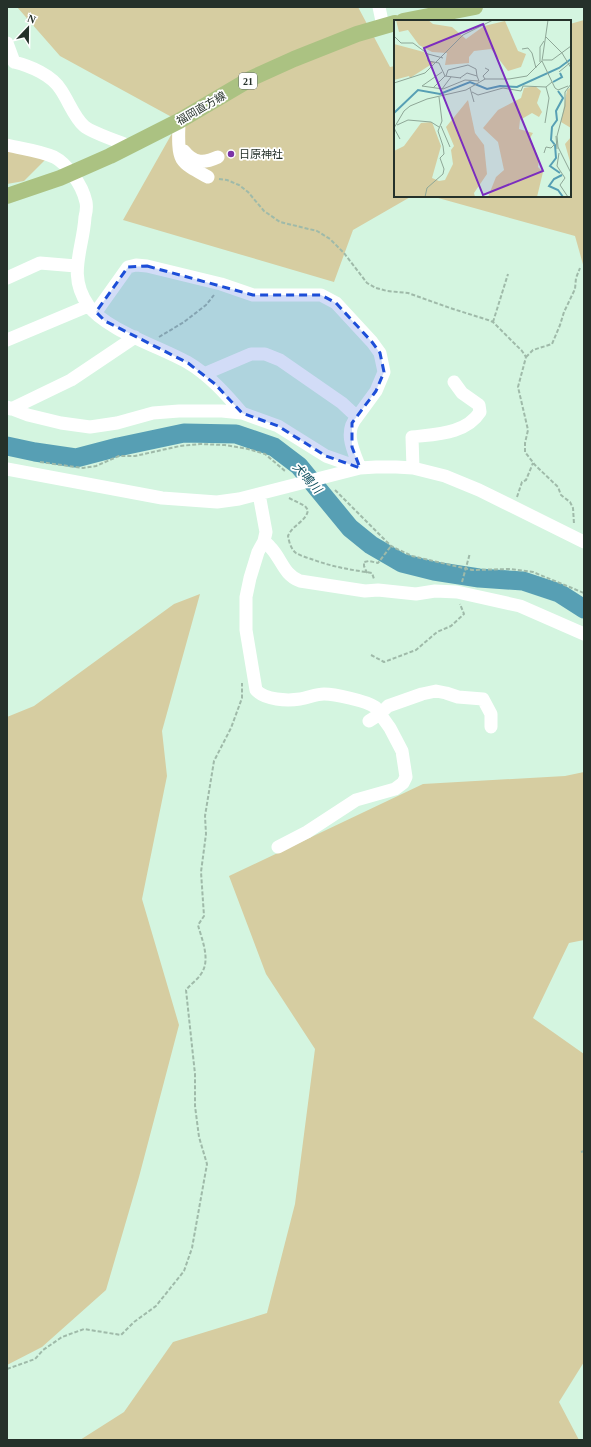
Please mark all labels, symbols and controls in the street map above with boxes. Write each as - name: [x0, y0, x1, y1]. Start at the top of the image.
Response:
- north arrow: [8, 8, 48, 48]
- text: N: [26, 12, 38, 26]
- inset map: [394, 20, 571, 197]
- road number: 21: [239, 73, 257, 89]
- street label: 福岡直方線: [174, 89, 228, 127]
- place label: 日原神社: [239, 148, 283, 160]
- marker: 日原神社: [226, 149, 236, 159]
- water label: 犬鳴川: [290, 460, 326, 498]

